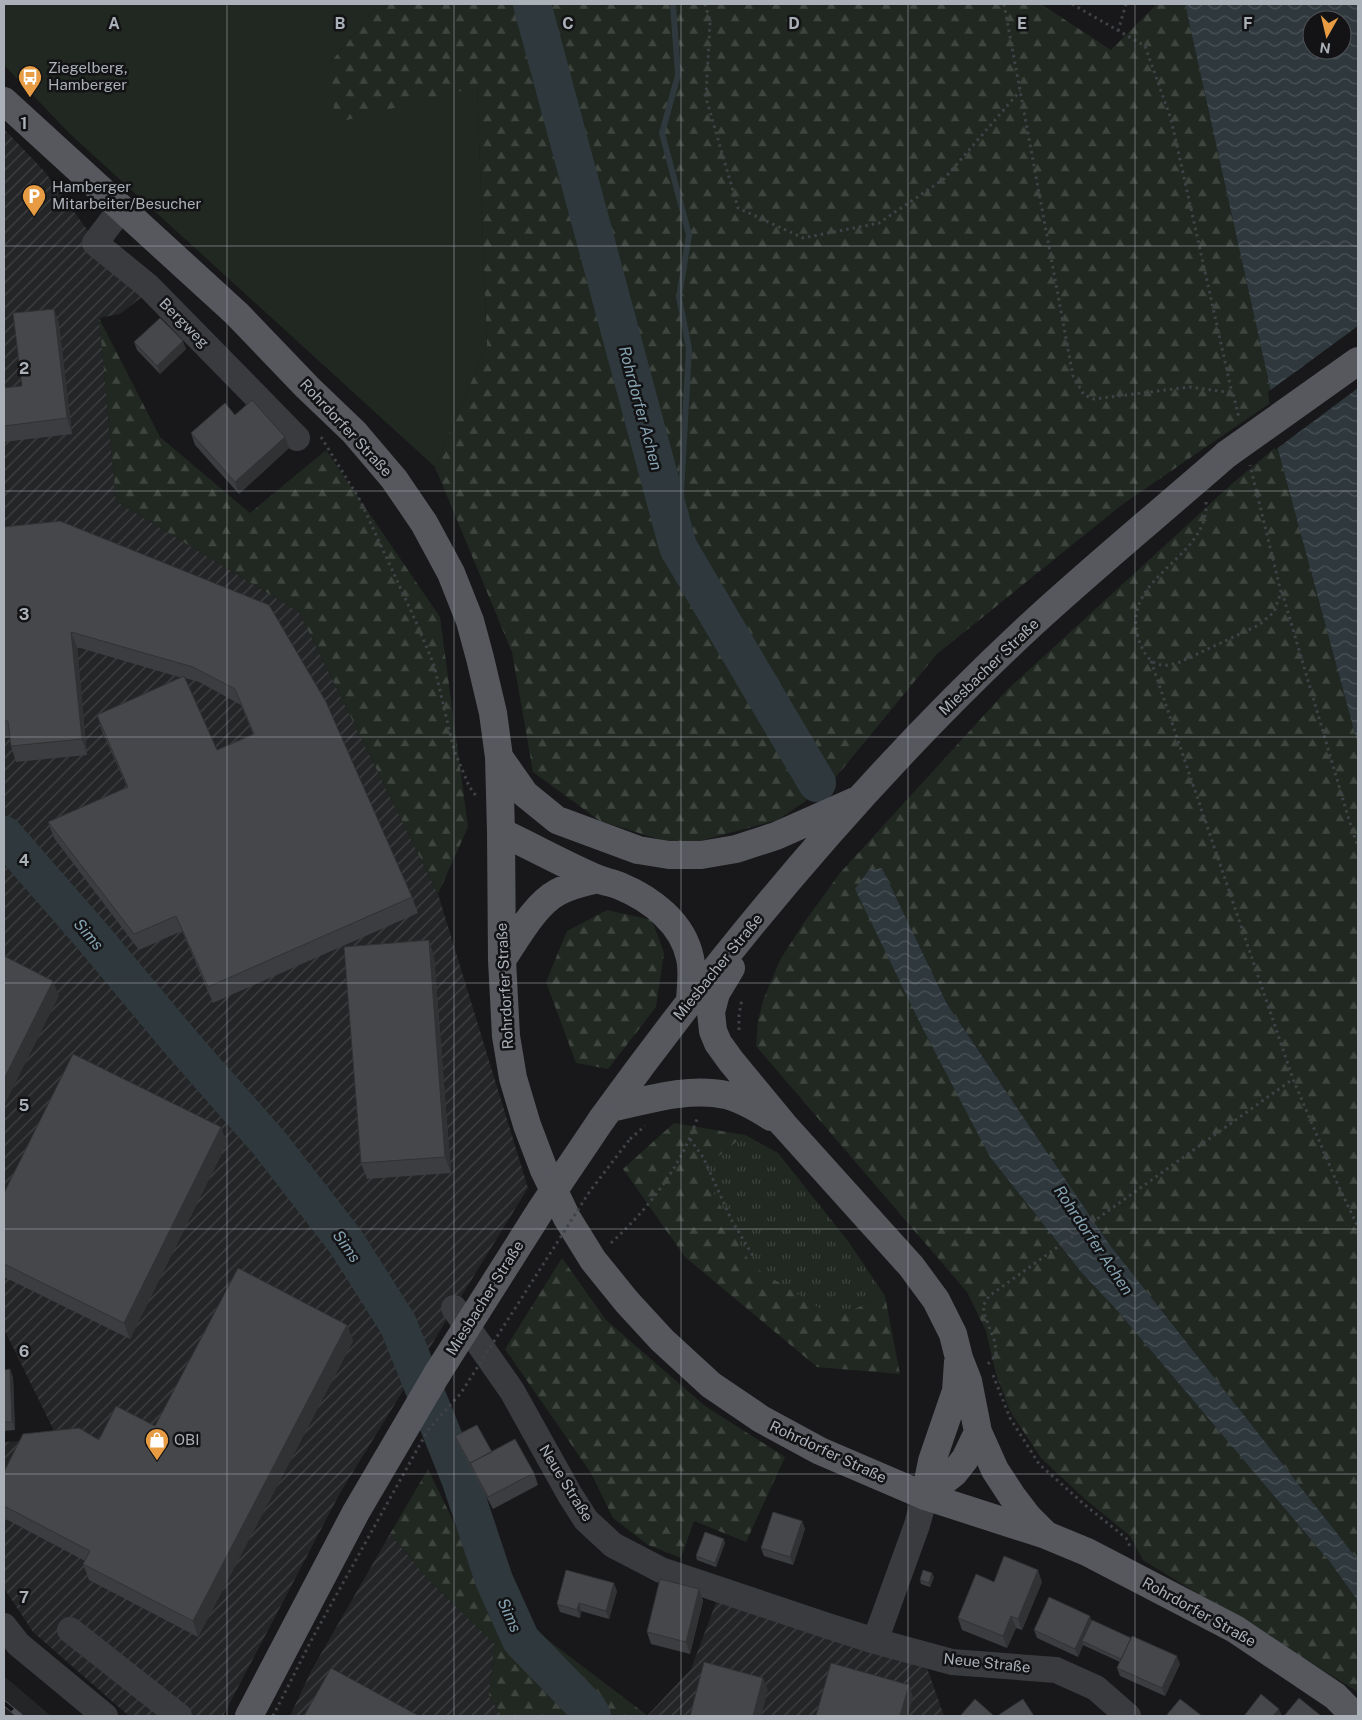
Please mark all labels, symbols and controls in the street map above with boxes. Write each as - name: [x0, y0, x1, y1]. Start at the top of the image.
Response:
- north arrow: [1302, 10, 1352, 60]
- text: A: [108, 14, 120, 33]
- text: B: [335, 14, 346, 33]
- text: C: [562, 14, 574, 33]
- text: D: [788, 14, 800, 33]
- text: E: [1017, 14, 1027, 33]
- text: F: [1243, 14, 1253, 33]
- text: N: [1319, 39, 1332, 57]
- place label: Ziegelberg, Hamberger: [48, 59, 128, 93]
- bus stop icon: Ziegelberg, Hamberger: [17, 64, 43, 98]
- text: 1: [21, 114, 27, 133]
- place label: Hamberger Mitarbeiter/Besucher: [52, 178, 201, 212]
- parking icon: Hamberger Mitarbeiter/Besucher: [21, 183, 47, 217]
- street label: Bergweg: [156, 294, 213, 351]
- water label: Rohrdorfer Achen: [615, 344, 666, 473]
- text: 2: [19, 359, 29, 378]
- street label: Rohrdorfer Straße: [297, 375, 396, 480]
- text: 3: [19, 605, 29, 624]
- street label: Miesbacher Straße: [935, 615, 1042, 718]
- text: 4: [19, 851, 30, 870]
- street label: Miesbacher Straße: [670, 910, 766, 1023]
- water label: Sims: [70, 915, 108, 954]
- street label: Rohrdorfer Straße: [493, 922, 516, 1050]
- text: 5: [19, 1096, 30, 1115]
- water label: Rohrdorfer Achen: [1050, 1182, 1137, 1299]
- water label: Sims: [329, 1226, 365, 1266]
- street label: Miesbacher Straße: [442, 1237, 527, 1358]
- text: 6: [19, 1342, 29, 1361]
- street label: Rohrdorfer Straße: [767, 1417, 889, 1486]
- shop icon: OBI: [144, 1427, 170, 1461]
- place label: OBI: [174, 1431, 199, 1448]
- street label: Neue Straße: [536, 1441, 597, 1524]
- street label: Rohrdorfer Straße: [1140, 1573, 1259, 1650]
- text: 7: [19, 1588, 29, 1607]
- water label: Sims: [494, 1595, 526, 1635]
- street label: Neue Straße: [943, 1649, 1031, 1676]

